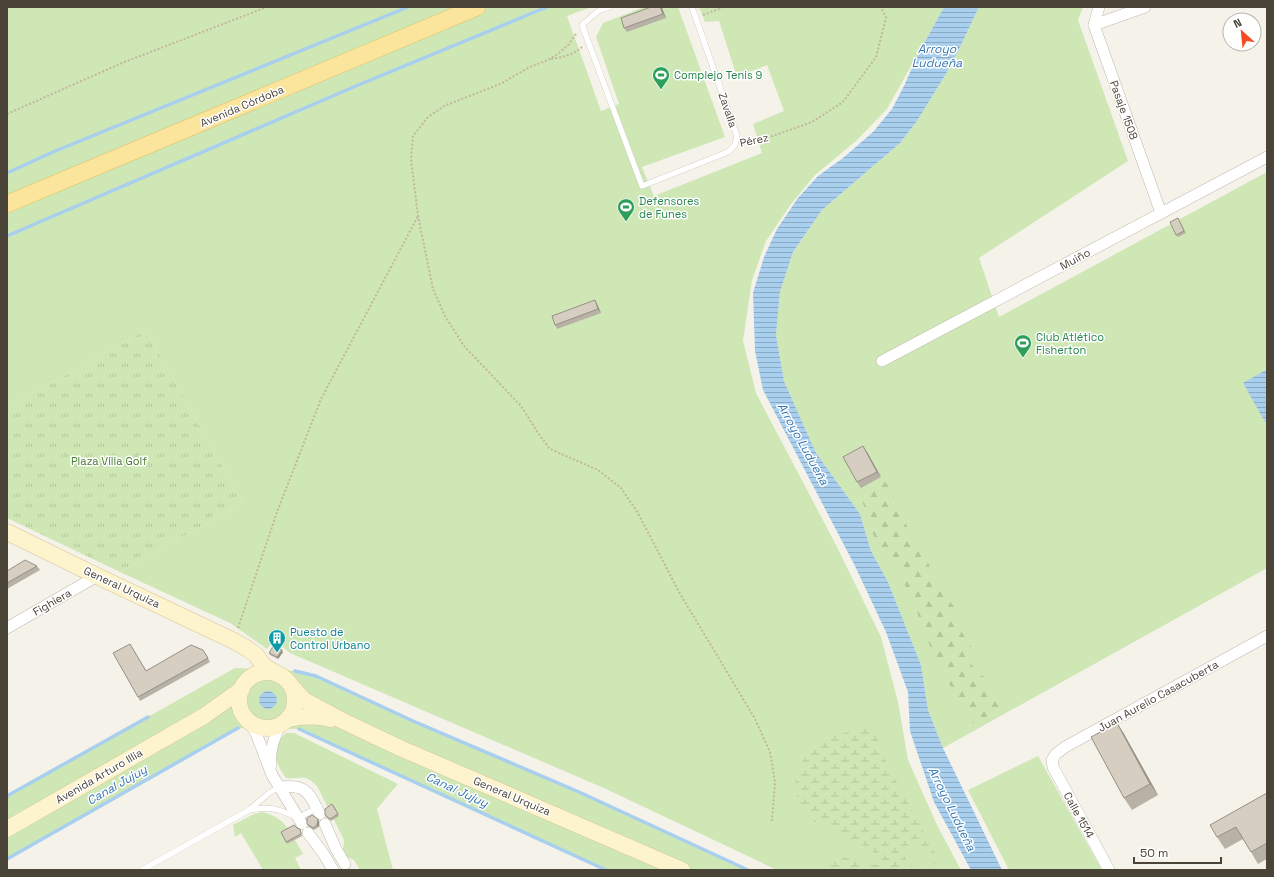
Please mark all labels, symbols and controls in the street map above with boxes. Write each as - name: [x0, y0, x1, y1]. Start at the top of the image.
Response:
- north arrow: [1222, 12, 1262, 52]
- text: N: [1231, 15, 1244, 31]
- water label: Arroyo Ludueña: [912, 41, 962, 71]
- sports icon: Complejo Tenis 9: [651, 65, 671, 90]
- place label: Complejo Tenis 9: [674, 68, 763, 82]
- street label: Pasaje 1508: [1107, 78, 1141, 142]
- street label: Avenida Córdoba: [198, 82, 287, 130]
- street label: Zavalla: [715, 91, 741, 130]
- street label: Pérez: [738, 130, 770, 150]
- place label: Defensores de Funes: [639, 194, 700, 221]
- sports icon: Defensores de Funes: [616, 197, 636, 222]
- street label: Muiño: [1057, 245, 1093, 273]
- place label: Club Atlético Fisherton: [1036, 330, 1104, 357]
- sports icon: Club Atlético Fisherton: [1013, 333, 1033, 358]
- water label: Arroyo Ludueña: [774, 400, 832, 488]
- park label: Plaza Villa Golf: [71, 454, 147, 468]
- street label: General Urquiza: [82, 563, 163, 611]
- street label: Fighiera: [30, 585, 74, 619]
- place label: Puesto de Control Urbano: [290, 625, 370, 652]
- building icon: Puesto de Control Urbano: [267, 628, 287, 653]
- street label: Juan Aurelio Casacuberta: [1095, 657, 1221, 735]
- street label: Avenida Arturo Illia: [53, 745, 146, 807]
- water label: Canal Jujuy: [84, 761, 150, 809]
- water label: Arroyo Ludueña: [925, 764, 979, 854]
- water label: Canal Jujuy: [423, 769, 491, 812]
- street label: General Urquiza: [471, 773, 553, 819]
- street label: Calle 1514: [1061, 789, 1097, 841]
- scale bar: [1134, 839, 1221, 865]
- text: 50 m: [1140, 845, 1168, 861]

